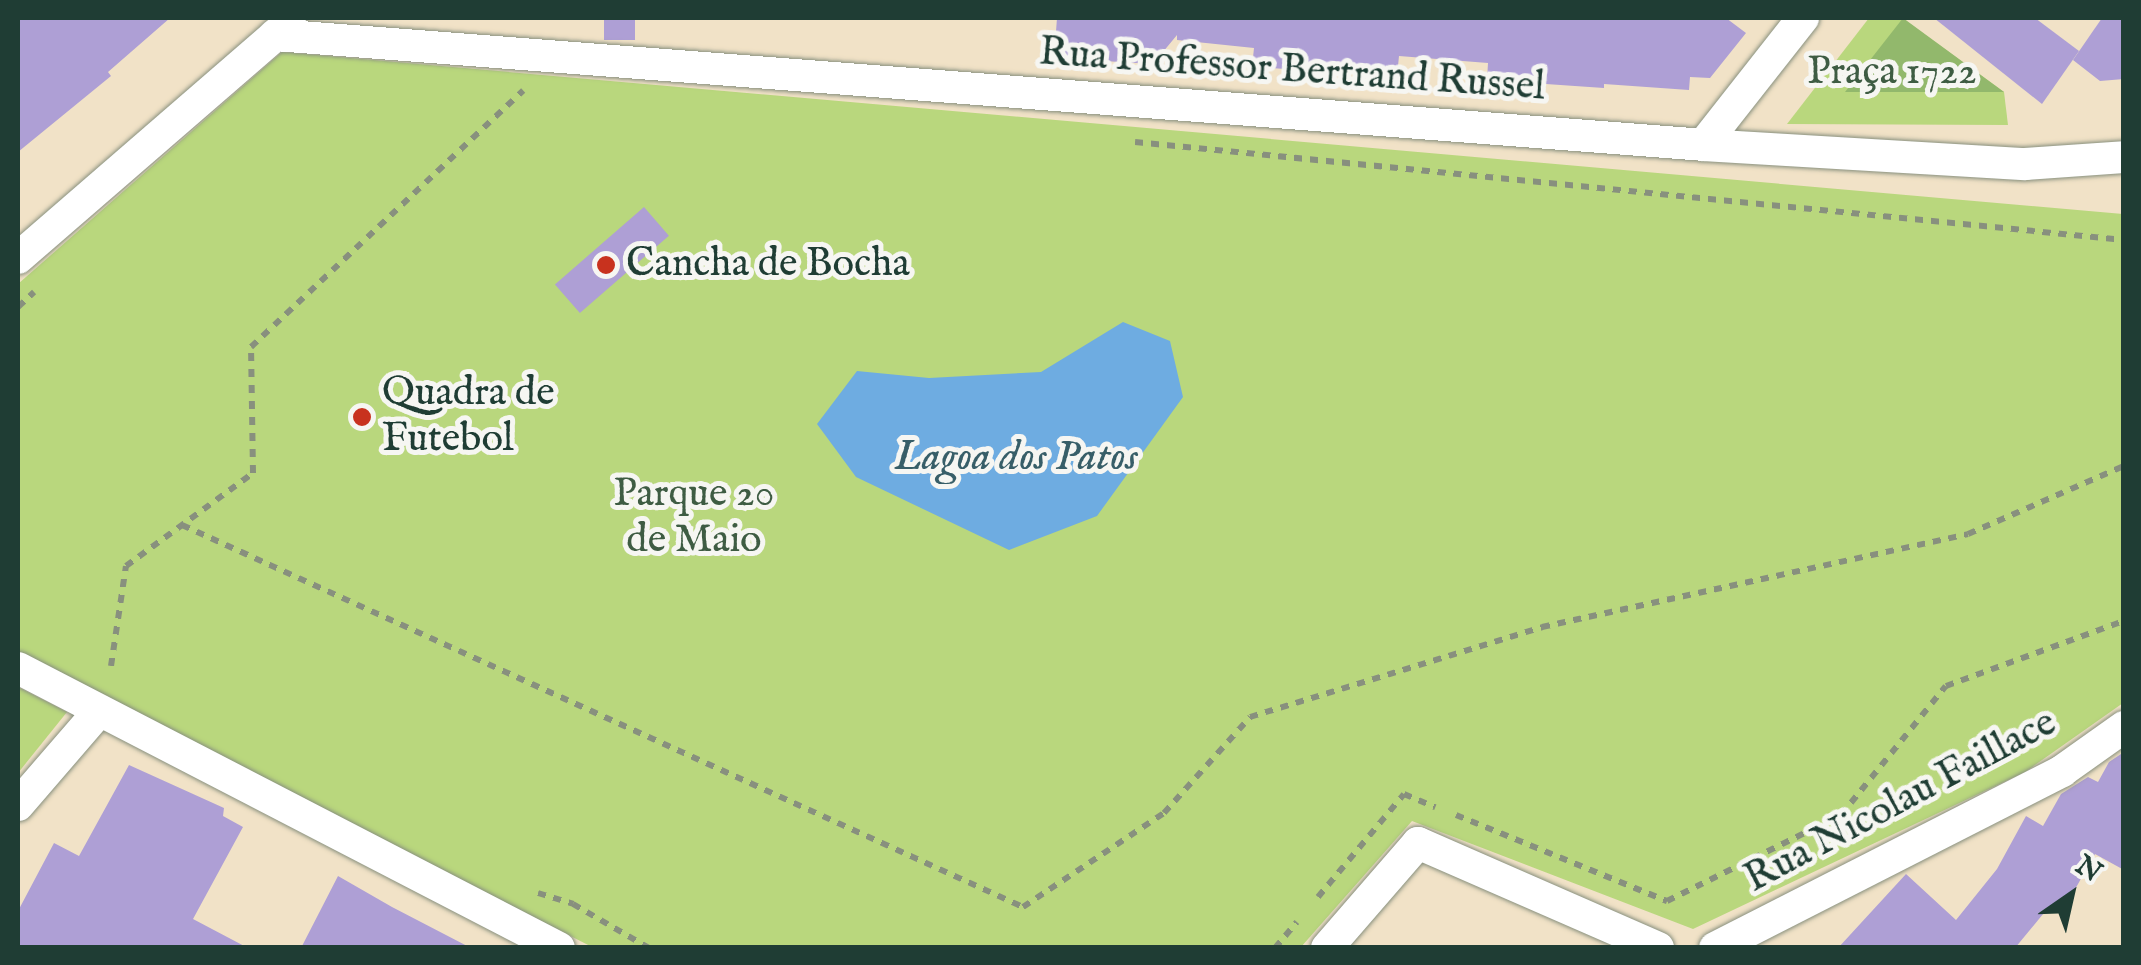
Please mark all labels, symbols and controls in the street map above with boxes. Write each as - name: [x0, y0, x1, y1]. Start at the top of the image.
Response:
- street label: Rua Professor Bertrand Russel: [1037, 29, 1547, 113]
- park label: Praça 1722: [1807, 49, 1977, 97]
- place label: Cancha de Bocha: [626, 241, 910, 289]
- marker: Cancha de Bocha: [595, 254, 617, 276]
- place label: Quadra de Futebol: [382, 370, 555, 464]
- marker: Quadra de Futebol: [351, 406, 373, 428]
- water label: Lagoa dos Patos: [894, 433, 1138, 483]
- park label: Parque 20 de Maio: [614, 471, 774, 565]
- street label: Rua Nicolau Faillace: [1737, 700, 2065, 904]
- north arrow: [2021, 845, 2121, 945]
- text: N: [2068, 848, 2108, 891]

